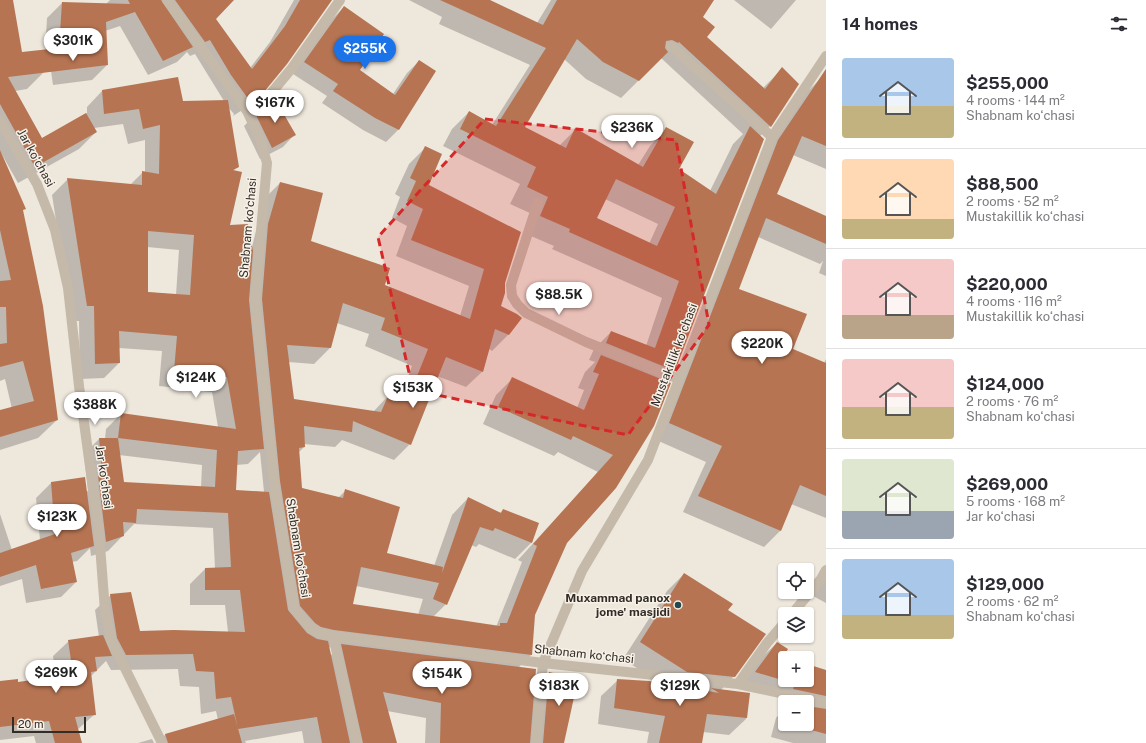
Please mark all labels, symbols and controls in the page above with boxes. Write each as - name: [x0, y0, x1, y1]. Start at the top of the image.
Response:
- icon: filters: [1108, 13, 1130, 35]
- text: 14 homes: [842, 14, 918, 34]
- pin: $301K: [45, 28, 101, 62]
- text: $301K: [53, 33, 93, 48]
- pin: $255K: [337, 36, 393, 70]
- text: $255K: [343, 41, 387, 56]
- text: $255,000: [966, 73, 1049, 93]
- icon: home: [874, 74, 922, 122]
- pin: $167K: [247, 90, 303, 124]
- text: 4 rooms · 144 m²: [966, 93, 1065, 108]
- text: $167K: [255, 95, 295, 110]
- text: Shabnam koʻchasi: [966, 108, 1075, 123]
- pin: $236K: [604, 115, 660, 149]
- text: $236K: [610, 120, 654, 135]
- street label: Jar koʻchasi: [14, 127, 58, 189]
- text: $88,500: [966, 174, 1038, 194]
- icon: home: [874, 175, 922, 223]
- street label: Shabnam koʻchasi: [237, 177, 259, 279]
- text: 2 rooms · 52 m²: [966, 194, 1059, 209]
- text: Mustakillik koʻchasi: [966, 209, 1084, 224]
- text: $220,000: [966, 274, 1048, 294]
- icon: home: [874, 275, 922, 323]
- pin: $88.5K: [526, 282, 592, 316]
- text: $88.5K: [535, 287, 583, 302]
- text: 4 rooms · 116 m²: [966, 294, 1062, 309]
- street label: Mustakillik koʻchasi: [648, 302, 700, 408]
- text: Mustakillik koʻchasi: [966, 309, 1084, 324]
- pin: $220K: [734, 331, 790, 365]
- text: $220K: [740, 336, 784, 351]
- pin: $124K: [168, 365, 224, 399]
- text: $124K: [176, 370, 216, 385]
- text: $124,000: [966, 374, 1044, 394]
- pin: $153K: [385, 375, 441, 409]
- icon: home: [874, 375, 922, 423]
- text: $153K: [392, 380, 434, 395]
- pin: $388K: [67, 392, 123, 426]
- text: 2 rooms · 76 m²: [966, 394, 1058, 409]
- text: $388K: [73, 397, 117, 412]
- text: Shabnam koʻchasi: [966, 409, 1075, 424]
- street label: Jar koʻchasi: [93, 444, 115, 510]
- text: $269,000: [966, 474, 1048, 494]
- icon: home: [874, 475, 922, 523]
- text: 5 rooms · 168 m²: [966, 494, 1065, 509]
- street label: Shabnam koʻchasi: [283, 497, 313, 599]
- pin: $123K: [29, 504, 85, 538]
- text: $123K: [37, 509, 77, 524]
- text: Jar koʻchasi: [966, 509, 1035, 524]
- map controls: [778, 563, 814, 731]
- button: locate: [778, 563, 814, 599]
- text: $129,000: [966, 574, 1044, 594]
- icon: home: [874, 575, 922, 623]
- place label: Muxammad panox jome' masjidi: [565, 591, 670, 619]
- text: 2 rooms · 62 m²: [966, 594, 1059, 609]
- marker: Muxammad panox jome' masjidi: [673, 600, 683, 610]
- button: layers: [778, 607, 814, 643]
- text: Shabnam koʻchasi: [966, 609, 1075, 624]
- street label: Shabnam koʻchasi: [533, 642, 635, 666]
- button: +: [778, 651, 814, 687]
- pin: $269K: [28, 660, 84, 694]
- pin: $154K: [414, 661, 470, 695]
- text: $269K: [34, 665, 78, 680]
- text: $154K: [421, 666, 463, 681]
- pin: $183K: [531, 673, 587, 707]
- pin: $129K: [652, 673, 708, 707]
- text: $183K: [538, 678, 580, 693]
- text: $129K: [660, 678, 700, 693]
- button: −: [778, 695, 814, 731]
- scale bar: [12, 715, 86, 734]
- text: 20 m: [18, 718, 43, 730]

